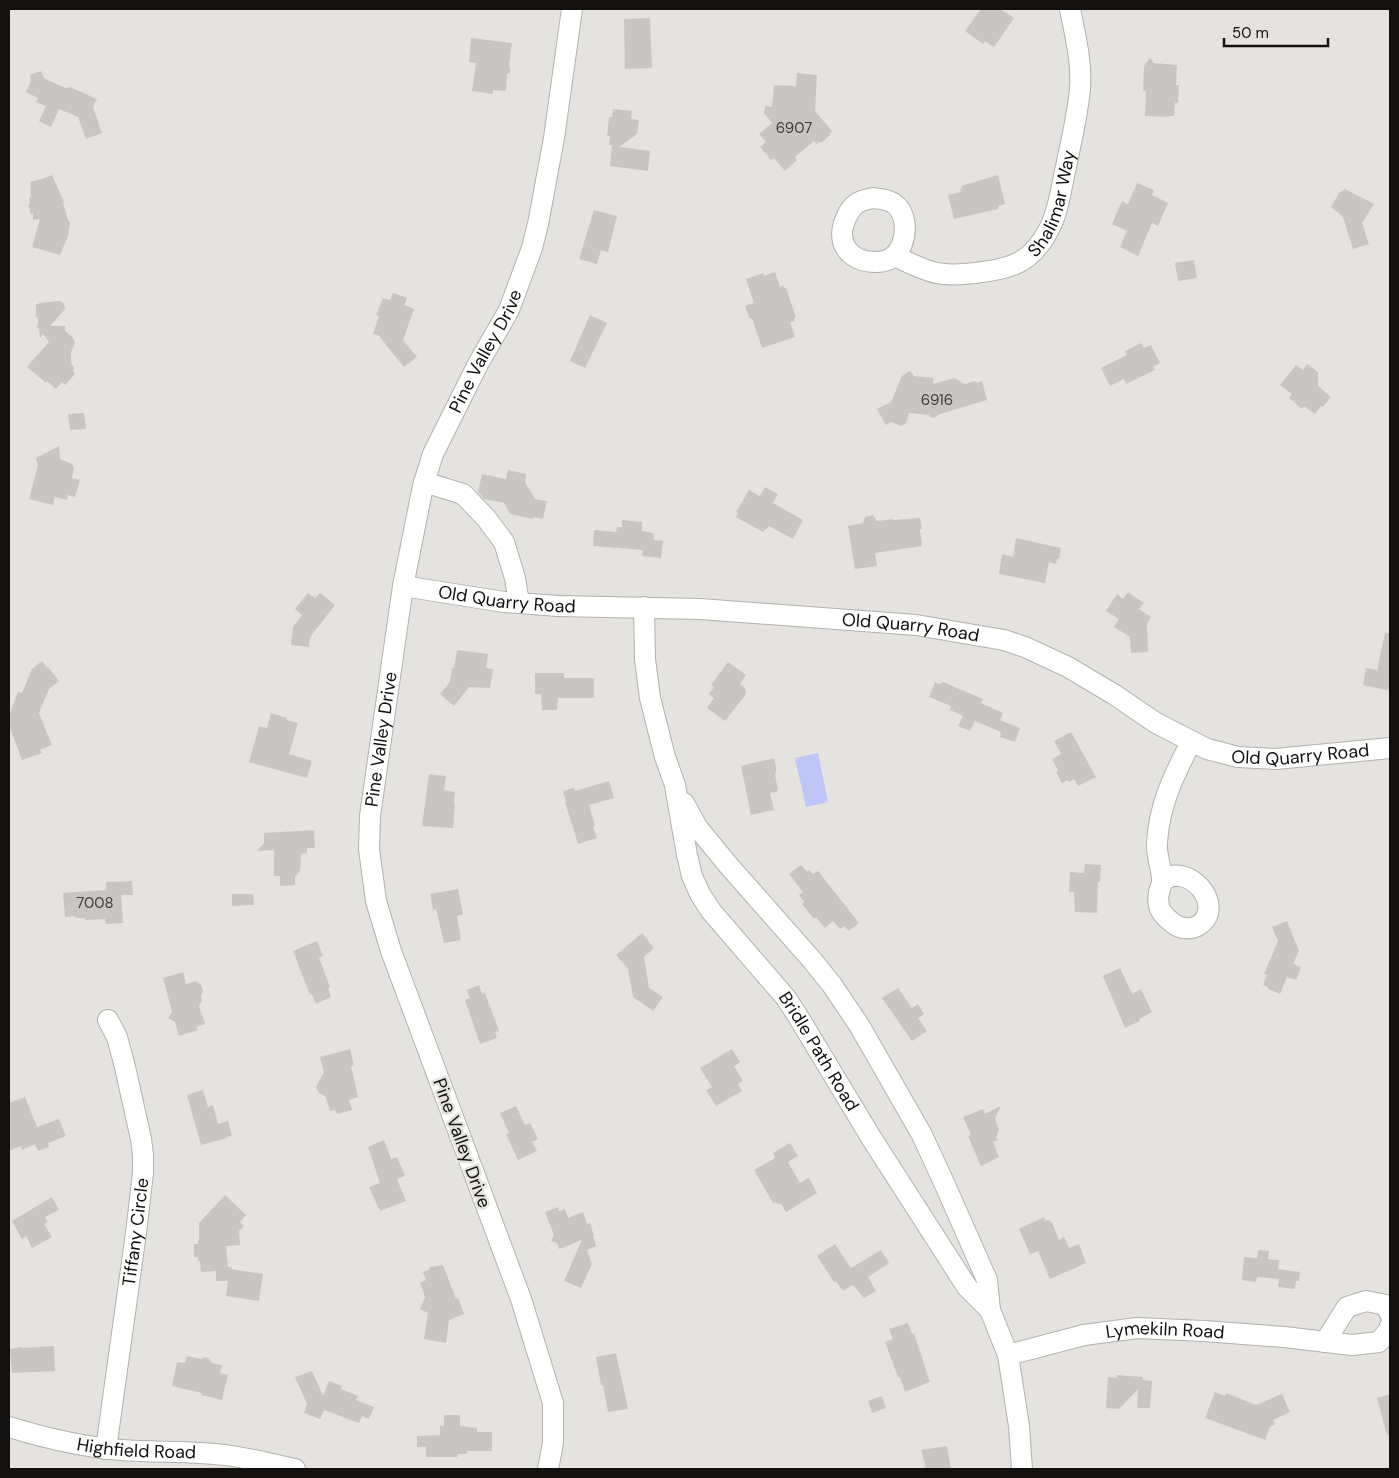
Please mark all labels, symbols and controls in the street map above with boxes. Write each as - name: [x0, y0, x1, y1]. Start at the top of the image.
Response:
- scale bar: [1224, 15, 1328, 47]
- text: 50 m: [1232, 23, 1269, 43]
- house number: 6907: [776, 118, 812, 138]
- street label: Shalimar Way: [1022, 148, 1081, 262]
- street label: Pine Valley Drive: [444, 286, 528, 417]
- house number: 6916: [921, 390, 953, 410]
- street label: Old Quarry Road: [437, 580, 576, 618]
- street label: Old Quarry Road: [841, 608, 981, 648]
- street label: Pine Valley Drive: [359, 670, 403, 808]
- street label: Old Quarry Road: [1231, 738, 1370, 771]
- house number: 7008: [76, 893, 114, 913]
- street label: Bridle Path Road: [773, 987, 864, 1116]
- street label: Pine Valley Drive: [427, 1075, 497, 1211]
- street label: Tiffany Circle: [117, 1177, 154, 1288]
- street label: Lymekiln Road: [1104, 1316, 1225, 1344]
- street label: Highfield Road: [75, 1432, 197, 1464]

